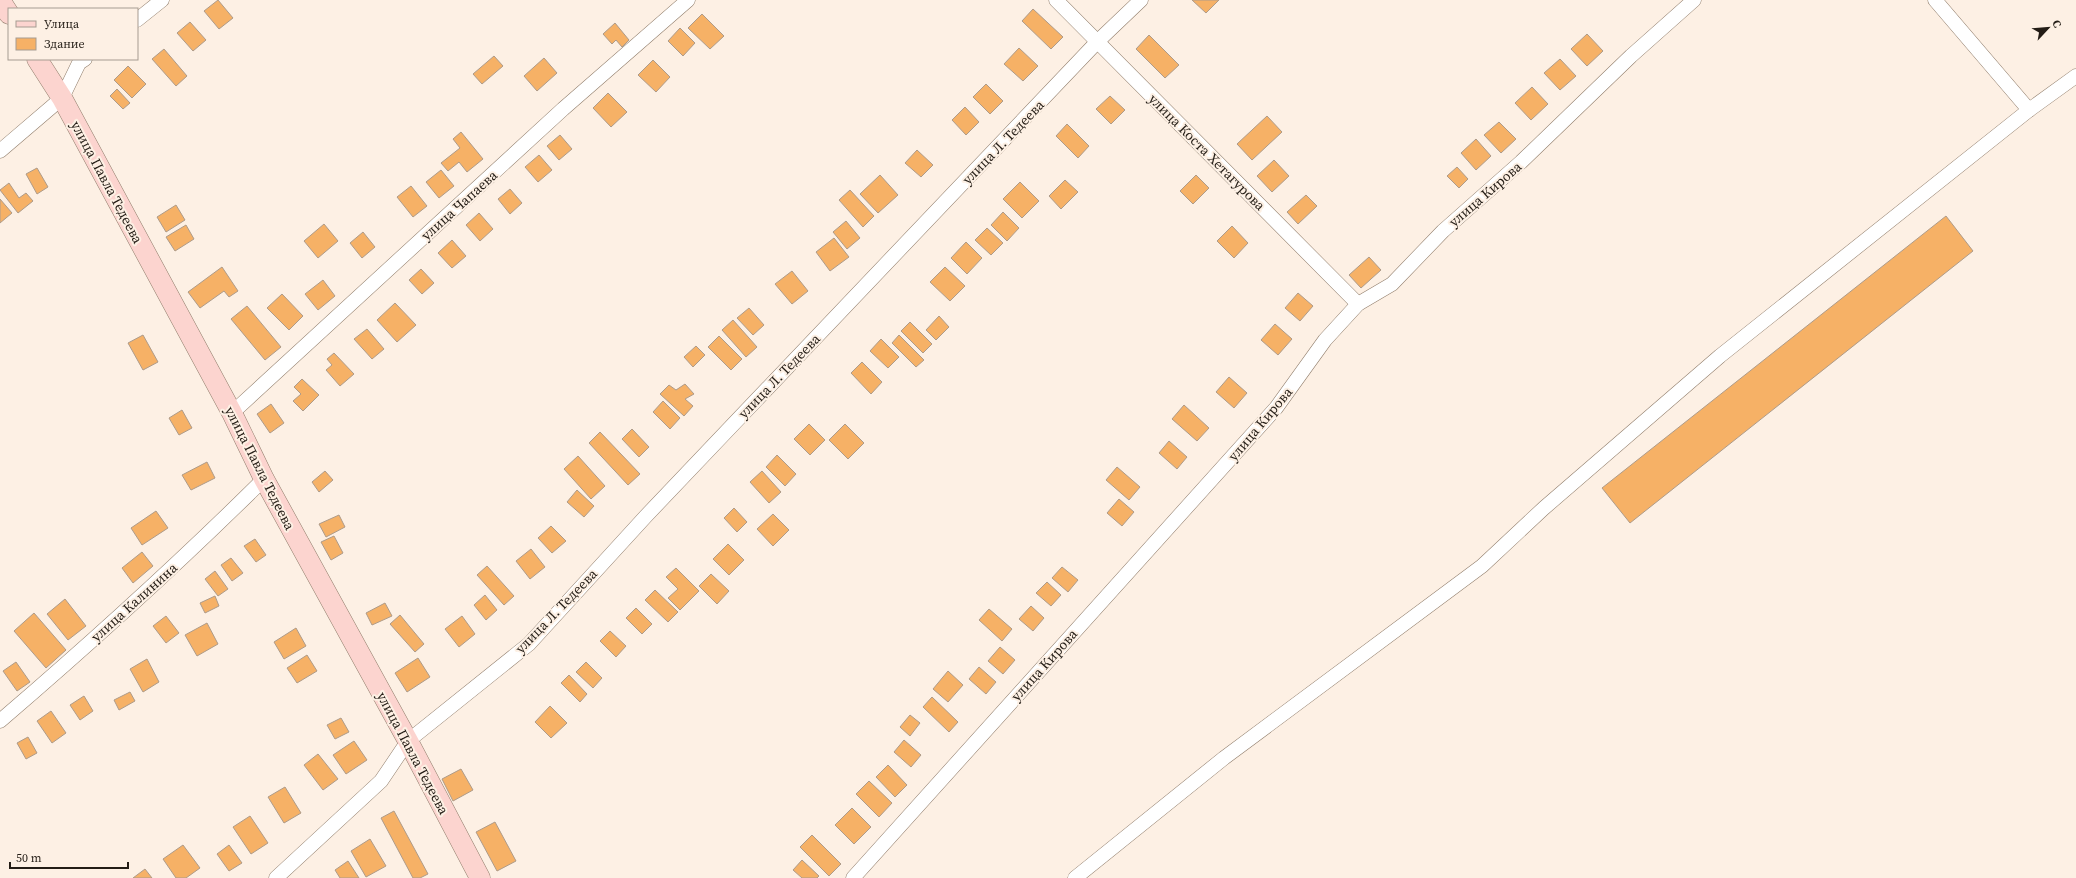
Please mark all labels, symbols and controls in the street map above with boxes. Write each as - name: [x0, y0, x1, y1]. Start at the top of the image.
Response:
- legend: [8, 8, 138, 60]
- north arrow: [2028, 8, 2068, 48]
- text: Улица: [44, 16, 80, 32]
- text: С: [2048, 17, 2065, 30]
- text: Здание: [44, 36, 85, 52]
- street label: улица Коста Хетагурова: [1144, 89, 1270, 215]
- street label: улица Л. Тедеева: [957, 95, 1049, 189]
- street label: улица Павла Тедеева: [66, 117, 148, 248]
- street label: улица Кирова: [1444, 156, 1527, 231]
- street label: улица Чапаева: [416, 165, 502, 245]
- street label: улица Л. Тедеева: [733, 329, 825, 423]
- street label: улица Кирова: [1223, 382, 1297, 465]
- street label: улица Павла Тедеева: [220, 403, 300, 534]
- street label: улица Калинина: [86, 557, 182, 646]
- street label: улица Л. Тедеева: [510, 564, 602, 658]
- street label: улица Кирова: [1006, 624, 1082, 705]
- street label: улица Павла Тедеева: [372, 688, 454, 819]
- scale bar: [10, 844, 128, 870]
- text: 50 m: [16, 850, 42, 866]

